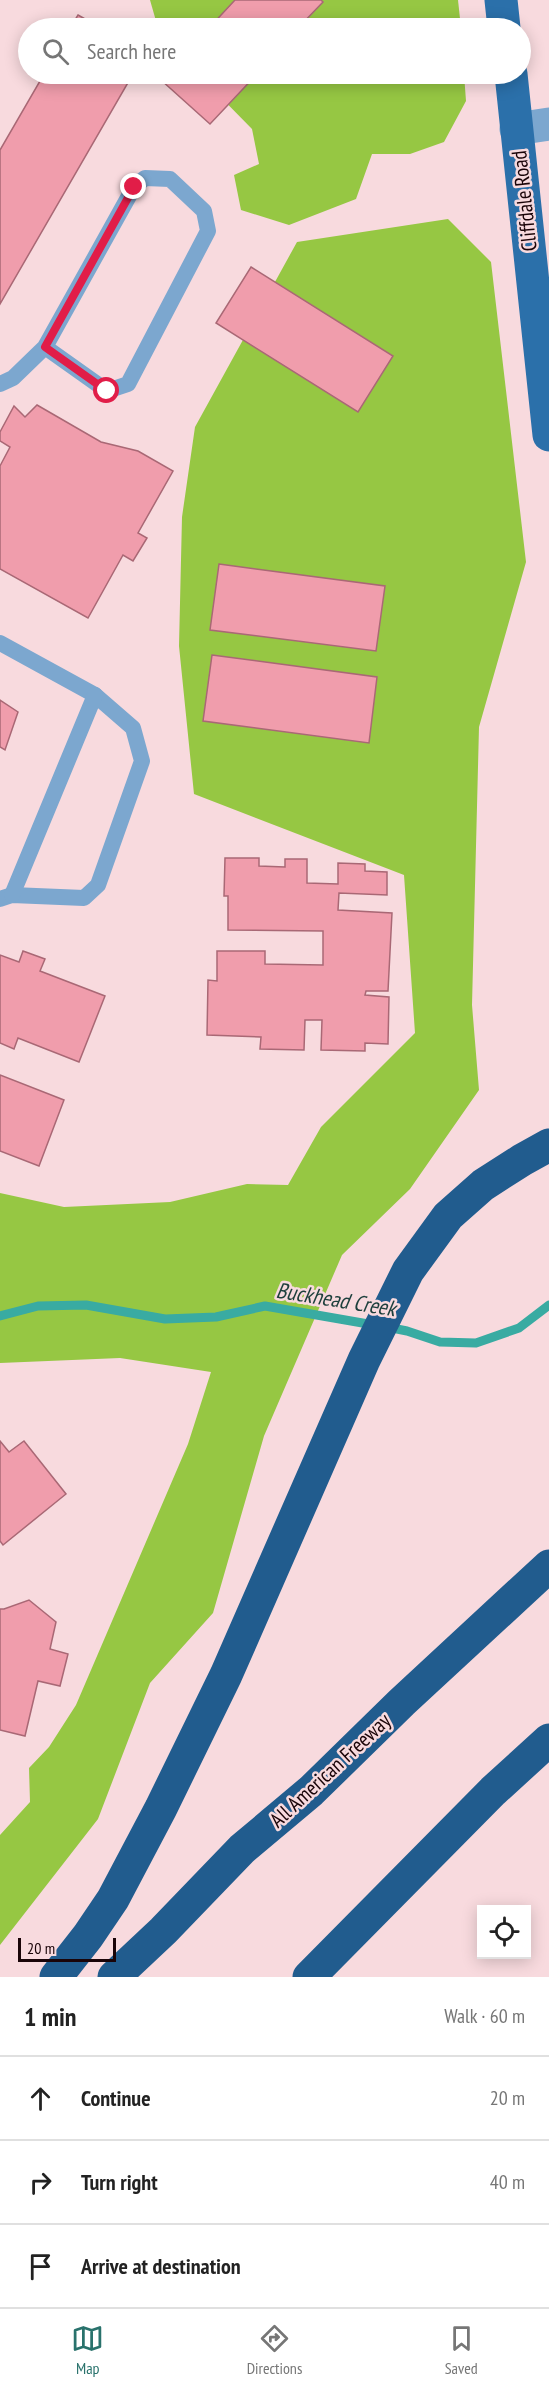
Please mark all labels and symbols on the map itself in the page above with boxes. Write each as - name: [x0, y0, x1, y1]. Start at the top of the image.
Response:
- street label: Cliffdale Road: [505, 149, 543, 253]
- route end: [120, 173, 146, 199]
- route start: [93, 377, 119, 403]
- water label: Buckhead Creek: [274, 1276, 400, 1323]
- street label: All American Freeway: [264, 1707, 396, 1833]
- scale bar: [18, 1935, 116, 1962]

